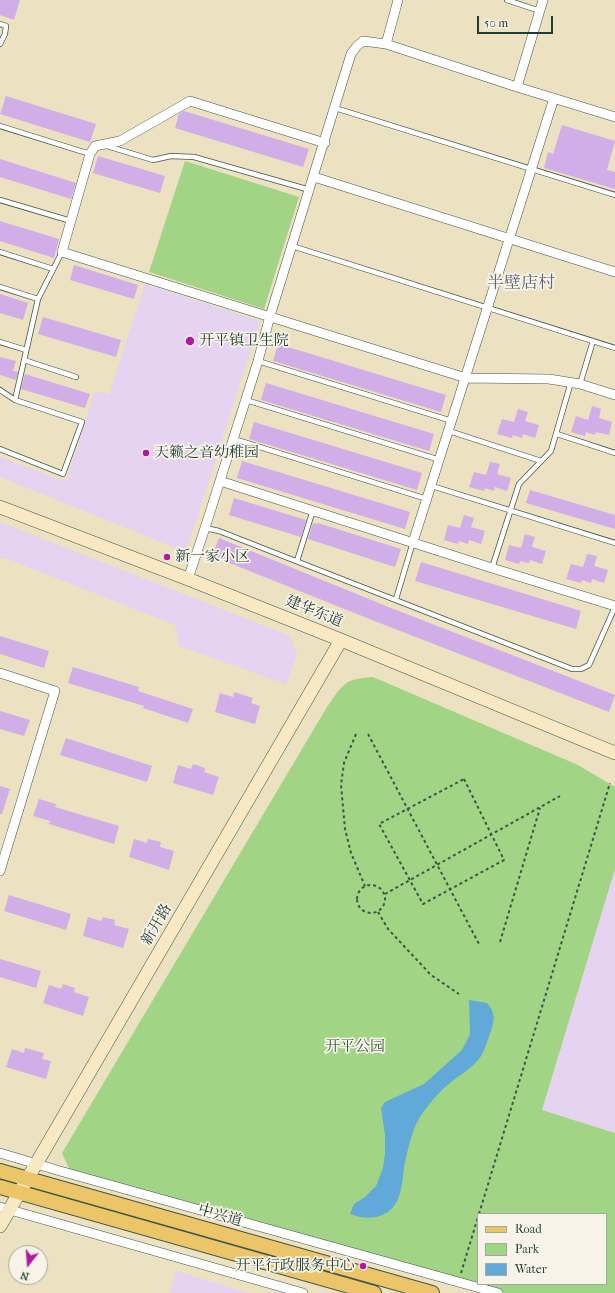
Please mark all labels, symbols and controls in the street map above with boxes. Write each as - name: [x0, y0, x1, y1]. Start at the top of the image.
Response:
- scale bar: [479, 8, 555, 34]
- text: 50 m: [484, 16, 508, 30]
- district label: 半壁店村: [487, 274, 555, 294]
- place label: 开平镇卫生院: [199, 332, 289, 350]
- marker: 开平镇卫生院: [184, 335, 196, 347]
- place label: 天籁之音幼稚园: [154, 444, 259, 462]
- marker: 天籁之音幼稚园: [141, 448, 151, 458]
- place label: 新一家小区: [175, 548, 250, 566]
- marker: 新一家小区: [162, 552, 172, 562]
- street label: 建华东道: [283, 592, 345, 632]
- street label: 新开路: [138, 901, 176, 949]
- park label: 开平公园: [325, 1038, 385, 1056]
- street label: 中兴道: [196, 1201, 244, 1231]
- legend: [477, 1213, 607, 1285]
- text: Road: [515, 1222, 542, 1236]
- text: Park: [515, 1242, 539, 1256]
- north arrow: [8, 1245, 48, 1285]
- place label: 开平行政服务中心: [235, 1257, 355, 1275]
- marker: 开平行政服务中心: [358, 1261, 368, 1271]
- text: Water: [515, 1262, 547, 1276]
- text: N: [19, 1269, 31, 1283]

